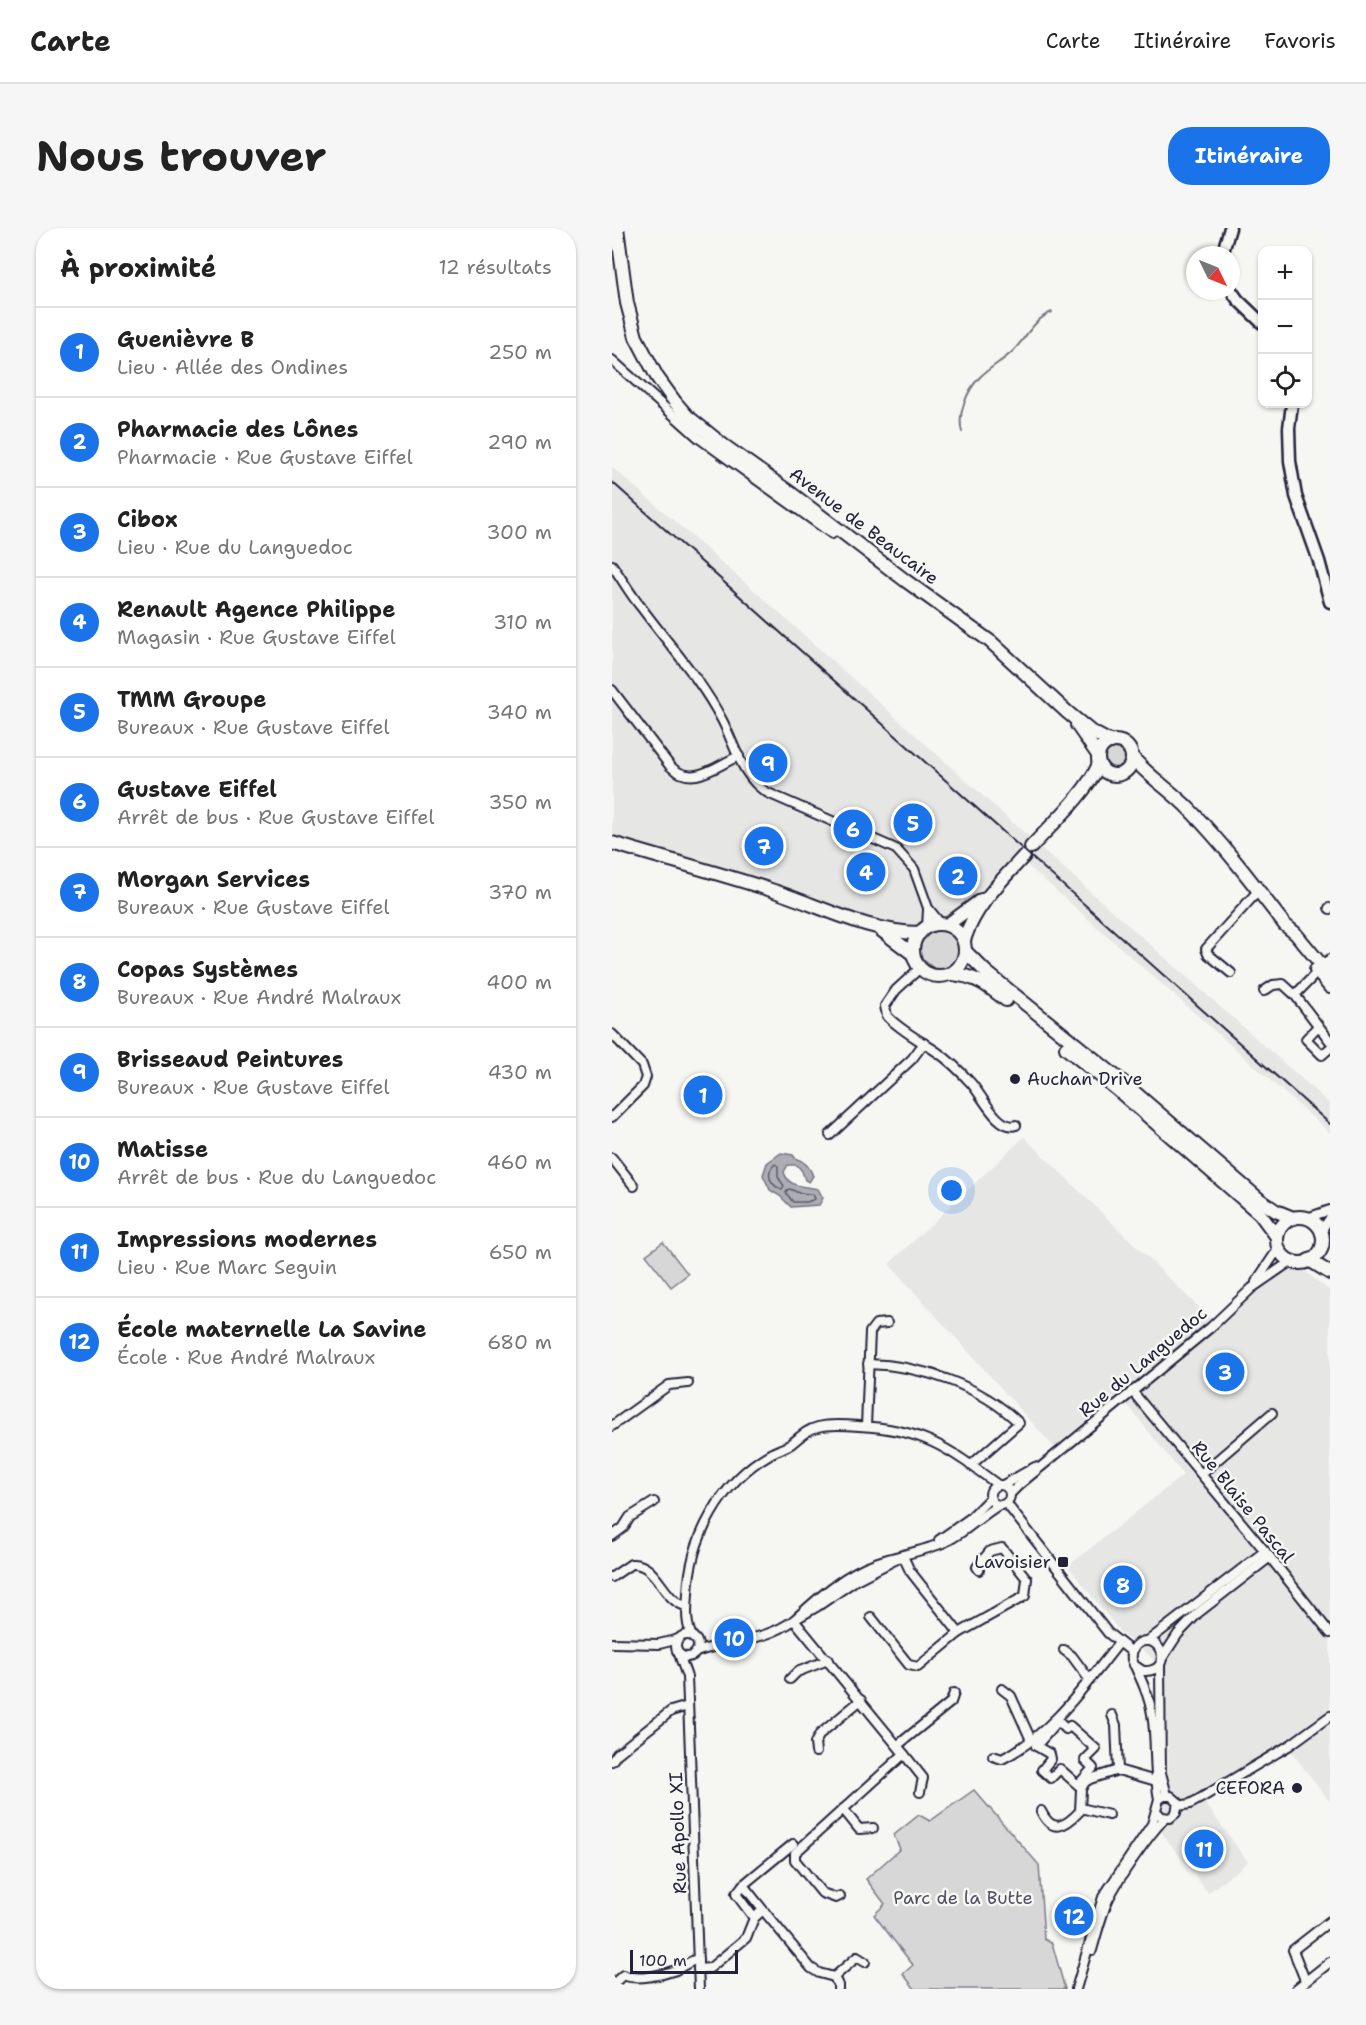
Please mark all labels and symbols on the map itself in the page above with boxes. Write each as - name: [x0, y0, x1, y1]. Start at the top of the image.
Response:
- north arrow: [1186, 246, 1240, 300]
- street label: Avenue de Beaucaire: [784, 462, 944, 590]
- pin: 9: [748, 740, 788, 786]
- pin: 5: [894, 800, 932, 846]
- pin: 6: [834, 806, 872, 852]
- pin: 7: [744, 824, 784, 868]
- pin: 4: [846, 850, 886, 894]
- pin: 2: [938, 854, 978, 898]
- place label: Auchan Drive: [1027, 1067, 1143, 1091]
- pin: 1: [684, 1072, 722, 1118]
- marker: Auchan Drive: [1008, 1072, 1022, 1086]
- your location: [937, 1176, 966, 1205]
- street label: Rue du Languedoc: [1074, 1301, 1212, 1423]
- pin: 3: [1206, 1350, 1244, 1394]
- street label: Rue Blaise Pascal: [1186, 1436, 1300, 1568]
- place label: Lavoisier: [974, 1550, 1051, 1574]
- marker: Lavoisier: [1056, 1555, 1070, 1569]
- pin: 8: [1104, 1562, 1142, 1608]
- pin: 10: [714, 1616, 754, 1660]
- street label: Rue Apollo XI: [664, 1772, 692, 1894]
- place label: CEFORA: [1215, 1776, 1285, 1800]
- marker: CEFORA: [1290, 1781, 1304, 1795]
- pin: 11: [1184, 1826, 1224, 1872]
- park label: Parc de la Butte: [893, 1886, 1033, 1910]
- pin: 12: [1054, 1894, 1094, 1938]
- scale bar: [630, 1947, 738, 1974]

